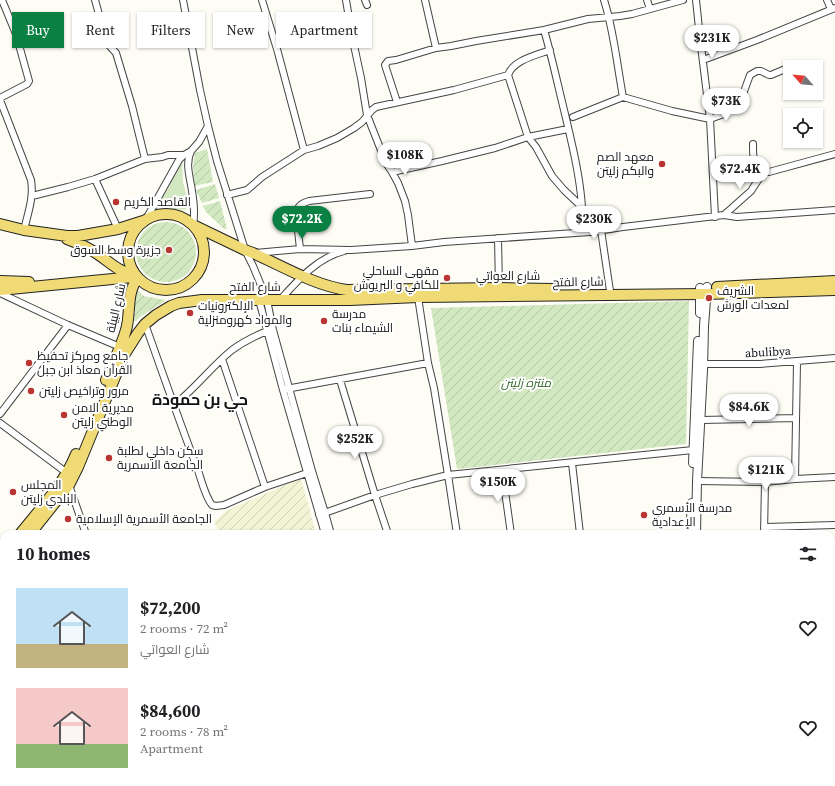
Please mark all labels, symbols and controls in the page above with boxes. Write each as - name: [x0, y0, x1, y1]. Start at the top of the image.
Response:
- chip: Buy: [12, 12, 64, 48]
- chip: Rent: [72, 12, 129, 48]
- chip: Filters: [137, 12, 205, 48]
- chip: New: [213, 12, 268, 48]
- chip: Apartment: [276, 12, 372, 48]
- pin: $231K: [684, 25, 740, 59]
- text: $231K: [693, 29, 731, 46]
- north arrow: [783, 60, 823, 100]
- map controls: [783, 60, 823, 148]
- pin: $73K: [702, 88, 750, 122]
- text: $73K: [711, 92, 741, 109]
- button: locate: [783, 108, 823, 148]
- pin: $108K: [377, 142, 433, 176]
- text: $108K: [386, 146, 424, 163]
- place label: معهد الصم والبكم زليتن: [597, 149, 654, 179]
- pin: $72.4K: [707, 156, 773, 190]
- marker: معهد الصم والبكم زليتن: [657, 159, 667, 169]
- text: $72.4K: [719, 160, 761, 177]
- place label: القاصد الكريم: [124, 194, 191, 210]
- marker: القاصد الكريم: [111, 197, 121, 207]
- pin: $72.2K: [269, 206, 335, 240]
- pin: $230K: [566, 206, 622, 240]
- text: $72.2K: [281, 210, 323, 227]
- text: $230K: [575, 210, 613, 227]
- place label: جزيرة وسط السوق: [70, 242, 161, 258]
- marker: جزيرة وسط السوق: [164, 245, 174, 255]
- place label: مقهى الساحلي للكافي و البريوش: [354, 263, 439, 295]
- street label: شارع العواتي: [476, 268, 540, 286]
- marker: مقهى الساحلي للكافي و البريوش: [442, 273, 452, 283]
- street label: شارع الفتح: [552, 274, 604, 290]
- street label: شارع الفتح: [229, 279, 281, 295]
- street label: شارع البيئة: [103, 282, 129, 334]
- place label: الشريف لمعدات الورش: [717, 283, 789, 313]
- marker: الشريف لمعدات الورش: [704, 293, 714, 303]
- place label: الإلكترونيات والمواد كهرومنزلية: [198, 298, 292, 328]
- place label: مدرسة الشيماء بنات: [332, 306, 393, 336]
- marker: الإلكترونيات والمواد كهرومنزلية: [185, 308, 195, 318]
- marker: مدرسة الشيماء بنات: [319, 316, 329, 326]
- street label: abulibya: [745, 343, 792, 361]
- place label: جامع ومركز تحفيظ القرآن معاذ ابن جبل: [37, 348, 132, 378]
- marker: جامع ومركز تحفيظ القرآن معاذ ابن جبل: [24, 358, 34, 368]
- park label: منتزه زليتن: [501, 375, 551, 391]
- place label: مرور وتراخيص زليتن: [39, 383, 129, 399]
- marker: مرور وتراخيص زليتن: [26, 386, 36, 396]
- district label: حي بن حمودة: [152, 388, 248, 412]
- pin: $84.6K: [716, 394, 782, 428]
- text: $84.6K: [728, 398, 770, 415]
- place label: مديرية الامن الوطني زليتن: [72, 400, 134, 432]
- marker: مديرية الامن الوطني زليتن: [59, 410, 69, 420]
- pin: $252K: [327, 426, 383, 460]
- text: $252K: [336, 430, 374, 447]
- place label: سكن داخلي لطلبة الجامعة اﻻسمرية: [117, 443, 204, 473]
- marker: سكن داخلي لطلبة الجامعة اﻻسمرية: [104, 453, 114, 463]
- pin: $121K: [738, 457, 794, 491]
- text: $121K: [747, 461, 785, 478]
- pin: $150K: [470, 469, 526, 503]
- text: $150K: [479, 473, 517, 490]
- place label: المجلس البلدي زليتن: [21, 477, 77, 509]
- marker: المجلس البلدي زليتن: [8, 487, 18, 497]
- place label: مدرسة الأسمري الإعدادية: [652, 500, 732, 530]
- marker: مدرسة الأسمري الإعدادية: [639, 510, 649, 520]
- place label: الجامعة الأسمرية الإسلامية: [76, 511, 212, 527]
- marker: الجامعة الأسمرية الإسلامية: [63, 514, 73, 524]
- text: 10 homes: [16, 542, 90, 566]
- icon: filters: [797, 543, 819, 565]
- text: $72,200: [140, 596, 200, 620]
- icon: home: [48, 604, 96, 652]
- icon: heart: [797, 617, 819, 639]
- text: 2 rooms · 72 m²: [140, 620, 228, 637]
- text: شارع العواتي: [140, 641, 210, 658]
- text: $84,600: [140, 699, 200, 723]
- icon: home: [48, 704, 96, 752]
- icon: heart: [797, 717, 819, 739]
- text: 2 rooms · 78 m²: [140, 723, 228, 740]
- text: Apartment: [140, 740, 203, 757]

